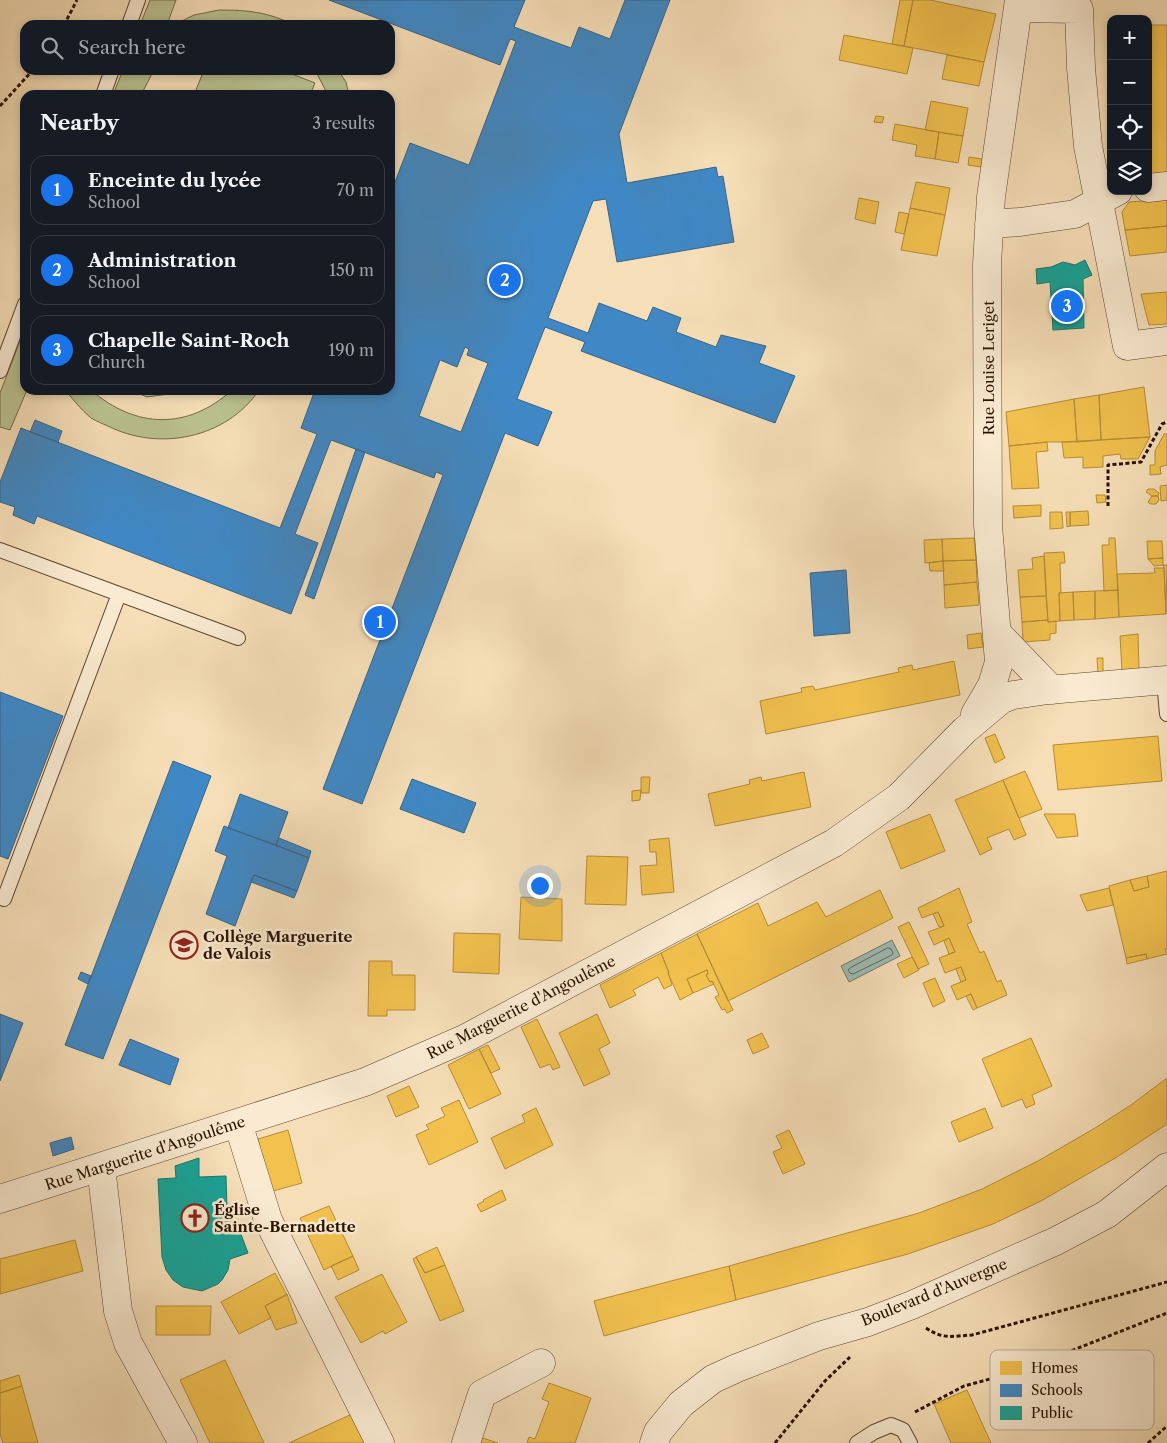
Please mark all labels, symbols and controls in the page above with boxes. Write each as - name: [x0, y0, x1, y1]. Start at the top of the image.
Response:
- map controls: [1107, 15, 1152, 195]
- button: +: [1107, 15, 1152, 60]
- search box: [20, 20, 395, 75]
- icon: search: [38, 34, 66, 62]
- text: Search here: [78, 36, 186, 59]
- button: −: [1107, 60, 1152, 105]
- button: locate: [1107, 105, 1152, 150]
- text: Nearby: [40, 110, 119, 135]
- text: 3 results: [312, 113, 375, 133]
- button: layers: [1107, 150, 1152, 195]
- text: Enceinte du lycée: [88, 169, 261, 192]
- text: 1: [53, 180, 61, 200]
- text: 70 m: [337, 180, 374, 200]
- text: School: [88, 192, 140, 212]
- text: Administration: [88, 249, 237, 272]
- text: 2: [52, 260, 62, 280]
- text: 150 m: [329, 260, 374, 280]
- pin: 2: [489, 261, 521, 299]
- text: School: [88, 272, 140, 292]
- pin: 3: [1051, 287, 1083, 325]
- street label: Rue Louise Leriget: [979, 300, 998, 436]
- text: Chapelle Saint-Roch: [88, 329, 290, 352]
- text: 3: [52, 340, 62, 360]
- text: 190 m: [329, 340, 374, 360]
- text: Church: [88, 352, 145, 372]
- pin: 1: [364, 603, 396, 641]
- your location: [527, 873, 553, 899]
- place label: Collège Marguerite de Valois: [203, 927, 352, 963]
- school or university icon: Collège Marguerite de Valois: [169, 930, 199, 960]
- street label: Rue Marguerite d'Angoulême: [423, 951, 619, 1063]
- street label: Rue Marguerite d'Angoulême: [42, 1112, 248, 1194]
- place label: Église Sainte-Bernadette: [214, 1200, 356, 1236]
- church icon: Église Sainte-Bernadette: [180, 1203, 210, 1233]
- street label: Boulevard d'Auvergne: [858, 1254, 1010, 1330]
- legend: [990, 1350, 1154, 1430]
- text: Homes: [1031, 1359, 1078, 1377]
- text: Schools: [1031, 1381, 1083, 1399]
- text: Public: [1031, 1404, 1073, 1422]

